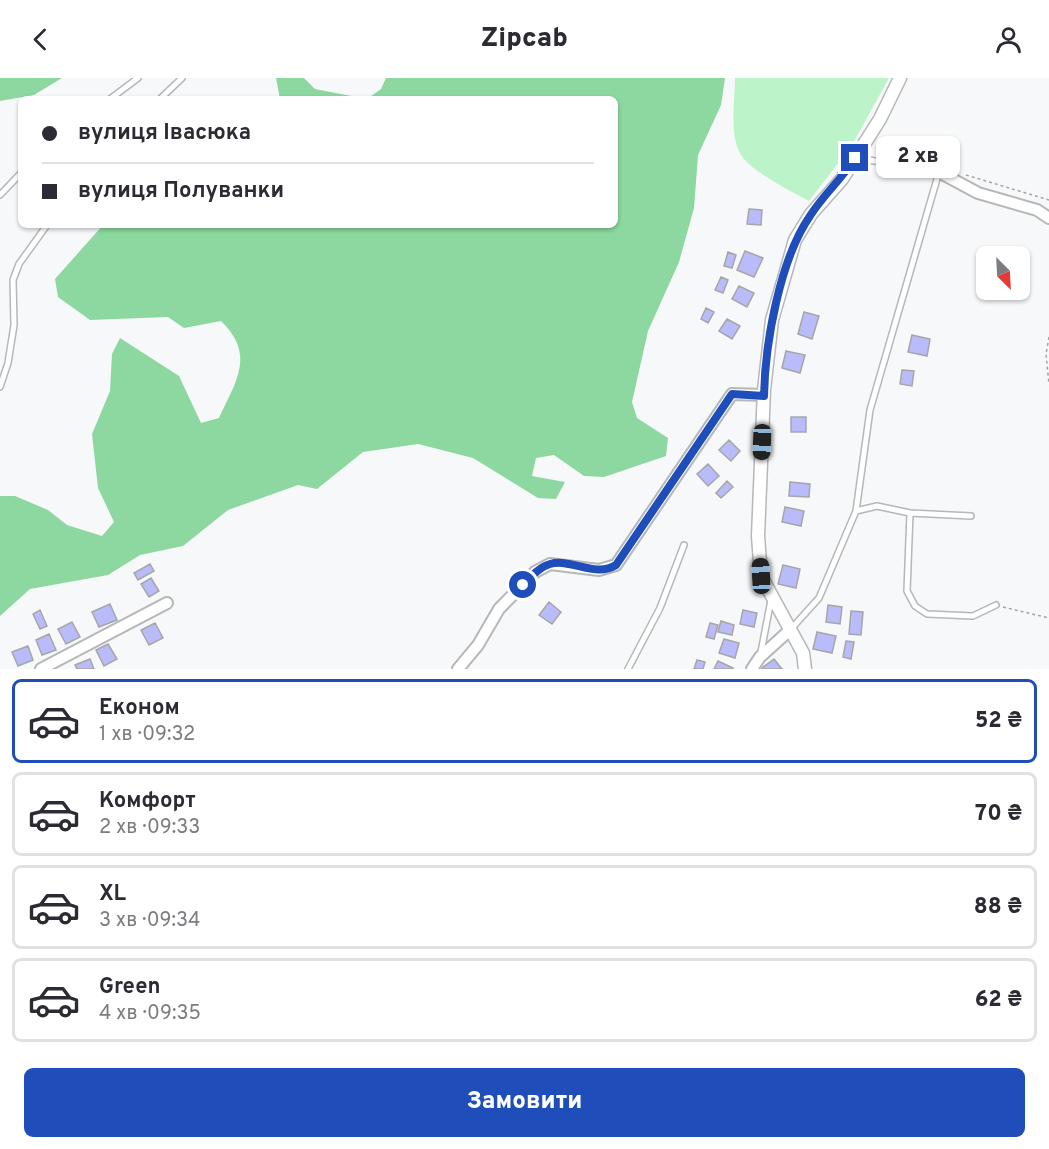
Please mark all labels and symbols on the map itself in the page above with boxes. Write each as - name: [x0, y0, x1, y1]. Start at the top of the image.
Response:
- callout: 2 хв: [876, 137, 960, 179]
- route end: [841, 144, 868, 171]
- north arrow: [976, 246, 1030, 300]
- car: [752, 424, 772, 460]
- car: [751, 558, 771, 594]
- route start: [509, 571, 536, 598]

